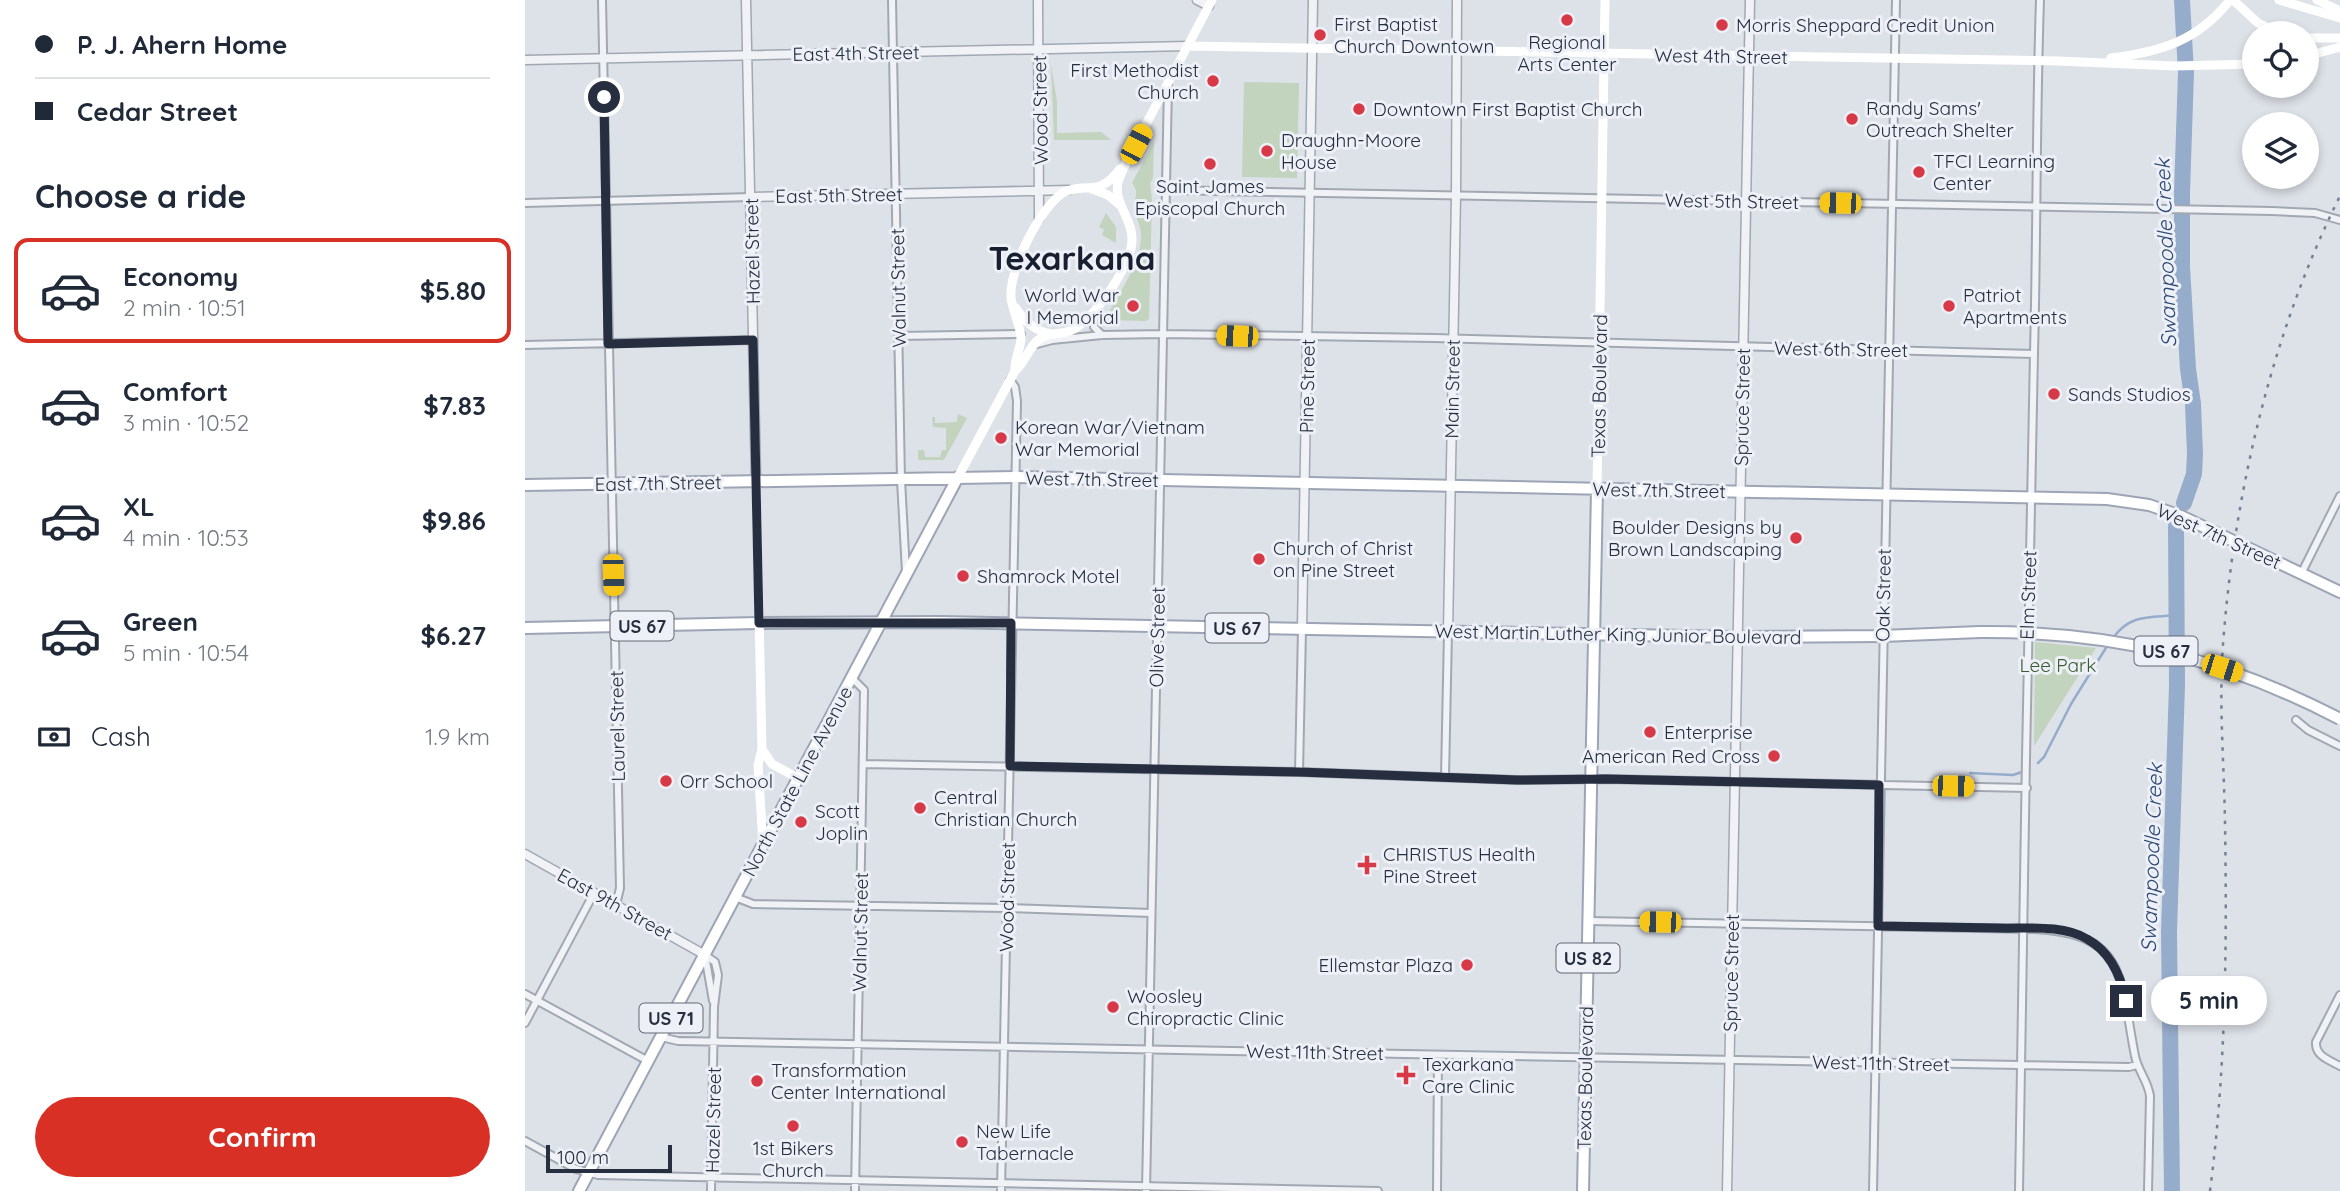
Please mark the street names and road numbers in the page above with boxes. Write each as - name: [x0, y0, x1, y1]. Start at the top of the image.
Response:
- street label: East 4th Street: [792, 40, 920, 66]
- street label: West 4th Street: [1654, 43, 1788, 69]
- street label: Wood Street: [1027, 55, 1053, 165]
- street label: East 5th Street: [775, 182, 903, 208]
- street label: West 5th Street: [1665, 188, 1799, 214]
- street label: Hazel Street: [739, 198, 765, 304]
- street label: Walnut Street: [885, 228, 911, 348]
- street label: Texas Boulevard: [1586, 314, 1612, 458]
- street label: West 6th Street: [1774, 336, 1908, 362]
- street label: Pine Street: [1294, 339, 1320, 433]
- street label: Main Street: [1439, 339, 1465, 439]
- street label: Spruce Street: [1729, 348, 1755, 466]
- street label: West 7th Street: [1025, 466, 1159, 492]
- street label: East 7th Street: [594, 470, 722, 496]
- street label: West 7th Street: [1592, 477, 1726, 503]
- street label: West 7th Street: [2153, 498, 2285, 574]
- street label: Oak Street: [1870, 548, 1896, 642]
- street label: Elm Street: [2014, 550, 2042, 640]
- street label: Olive Street: [1144, 586, 1170, 688]
- road number: US 67: [611, 612, 673, 640]
- road number: US 67: [1205, 614, 1269, 642]
- street label: West Martin Luther King Junior Boulevard: [1434, 619, 1802, 649]
- road number: US 67: [2135, 636, 2197, 666]
- street label: Laurel Street: [604, 670, 630, 782]
- street label: North State Line Avenue: [737, 682, 857, 880]
- street label: Wood Street: [994, 842, 1020, 952]
- street label: East 9th Street: [553, 863, 677, 945]
- street label: Walnut Street: [847, 872, 873, 992]
- street label: Spruce Street: [1718, 914, 1744, 1032]
- road number: US 82: [1557, 944, 1619, 973]
- road number: US 71: [639, 1003, 703, 1032]
- street label: Texas Boulevard: [1572, 1006, 1598, 1150]
- street label: West 11th Street: [1246, 1039, 1384, 1065]
- street label: West 11th Street: [1812, 1050, 1950, 1076]
- street label: Hazel Street: [700, 1067, 726, 1173]

